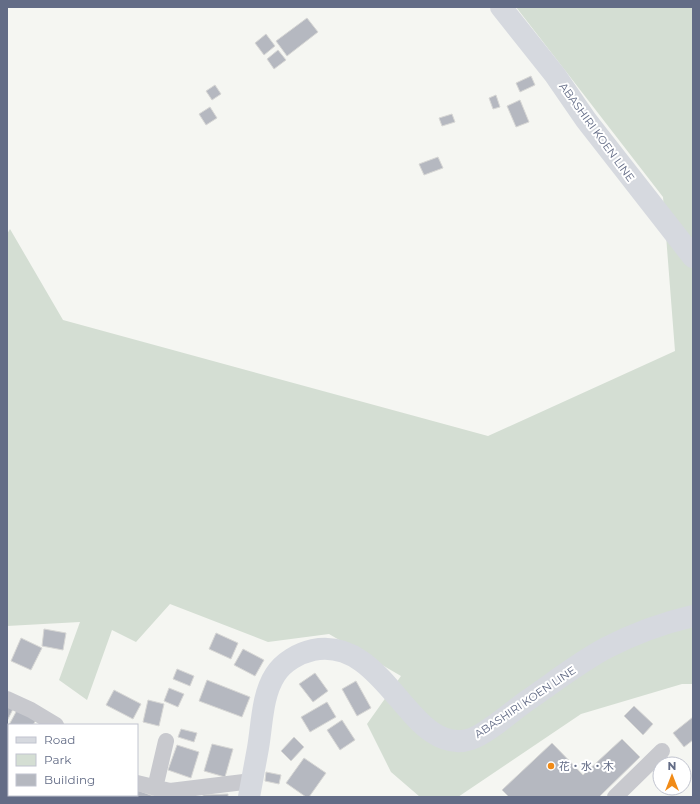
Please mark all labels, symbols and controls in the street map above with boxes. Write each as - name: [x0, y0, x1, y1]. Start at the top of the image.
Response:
- street label: ABASHIRI KOEN LINE: [556, 80, 638, 184]
- street label: ABASHIRI KOEN LINE: [472, 663, 578, 741]
- legend: [8, 724, 138, 796]
- text: Road: [44, 732, 75, 747]
- text: Park: [44, 752, 72, 767]
- north arrow: [652, 756, 692, 796]
- place label: 花・水・木: [559, 759, 614, 773]
- text: N: [668, 759, 676, 773]
- marker: 花・水・木: [546, 761, 556, 771]
- text: Building: [44, 772, 95, 787]

